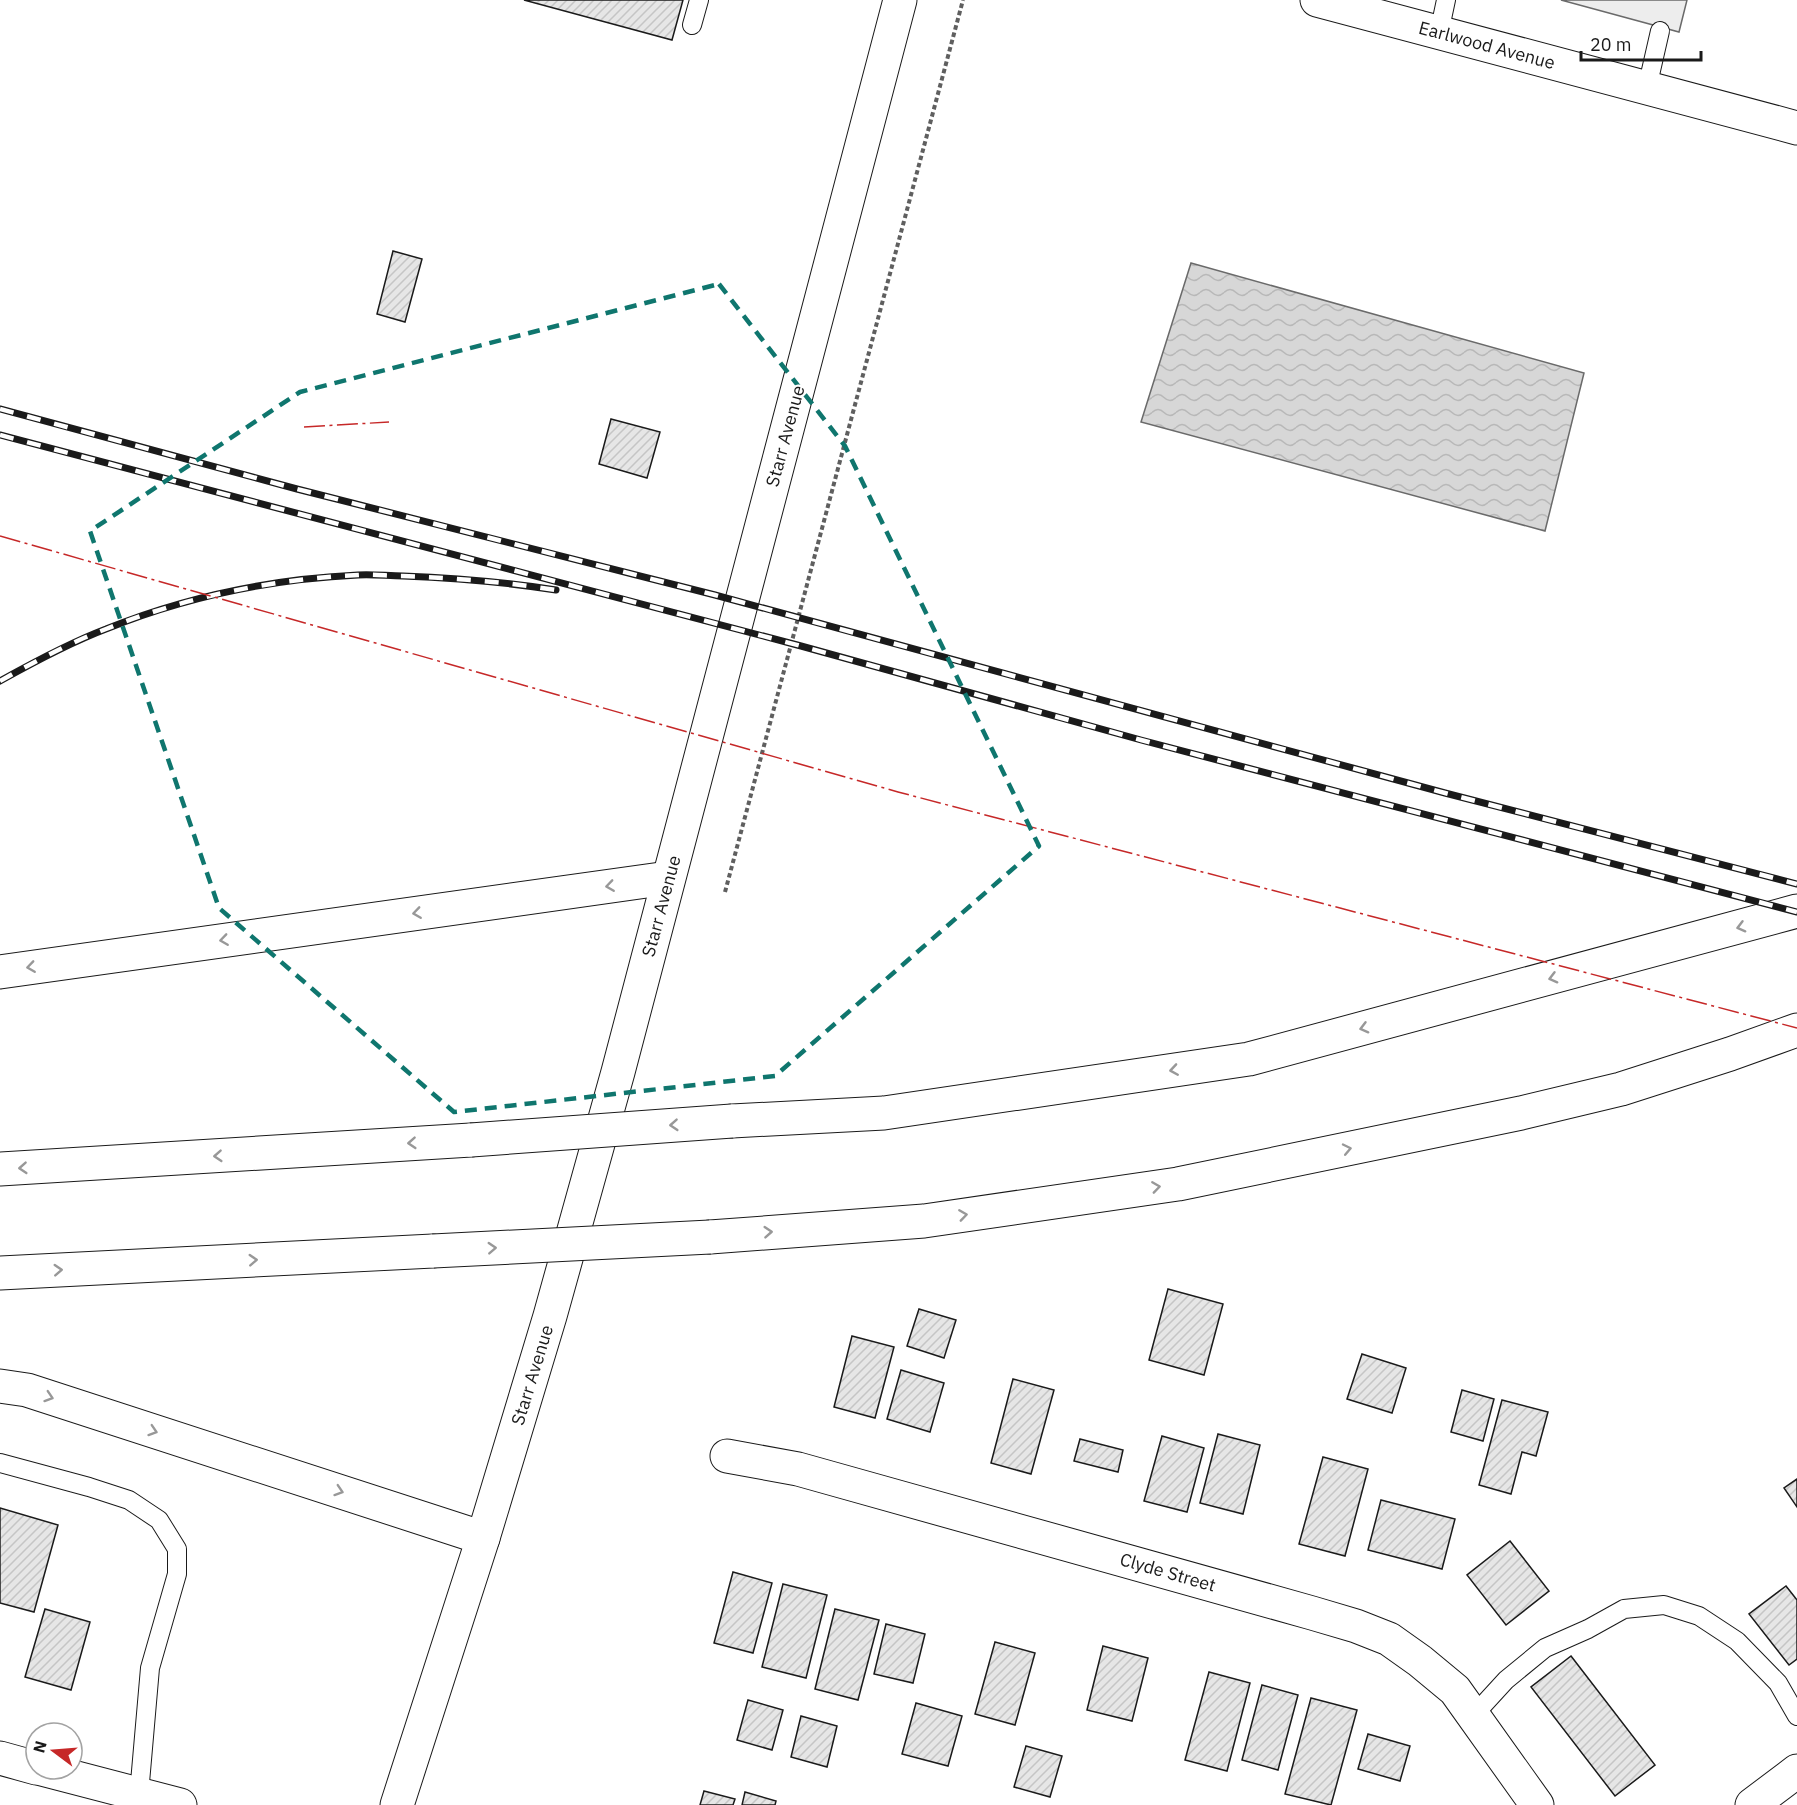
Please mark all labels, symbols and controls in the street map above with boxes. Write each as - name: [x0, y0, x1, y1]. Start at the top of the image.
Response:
- street label: Earlwood Avenue: [1416, 16, 1558, 74]
- scale bar: [1581, 24, 1701, 62]
- text: 20 m: [1590, 33, 1632, 56]
- street label: Starr Avenue: [760, 383, 810, 489]
- street label: Starr Avenue: [636, 853, 686, 959]
- one-way arrow: [606, 879, 615, 891]
- one-way arrow: [412, 907, 422, 919]
- one-way arrow: [1736, 920, 1746, 933]
- one-way arrow: [219, 934, 229, 946]
- one-way arrow: [26, 961, 35, 973]
- one-way arrow: [1548, 970, 1558, 983]
- one-way arrow: [1359, 1021, 1370, 1033]
- one-way arrow: [1169, 1063, 1179, 1076]
- one-way arrow: [670, 1118, 679, 1131]
- one-way arrow: [408, 1137, 417, 1150]
- one-way arrow: [1342, 1143, 1352, 1156]
- one-way arrow: [213, 1149, 222, 1162]
- one-way arrow: [19, 1161, 28, 1174]
- one-way arrow: [1151, 1182, 1160, 1194]
- one-way arrow: [958, 1210, 967, 1222]
- one-way arrow: [764, 1226, 773, 1239]
- one-way arrow: [487, 1242, 496, 1255]
- one-way arrow: [249, 1254, 258, 1267]
- one-way arrow: [54, 1264, 63, 1277]
- street label: Starr Avenue: [506, 1322, 558, 1428]
- one-way arrow: [43, 1390, 54, 1403]
- one-way arrow: [147, 1424, 158, 1436]
- one-way arrow: [333, 1484, 344, 1496]
- street label: Clyde Street: [1117, 1547, 1219, 1597]
- north arrow: [24, 1721, 84, 1781]
- text: N: [28, 1739, 51, 1755]

